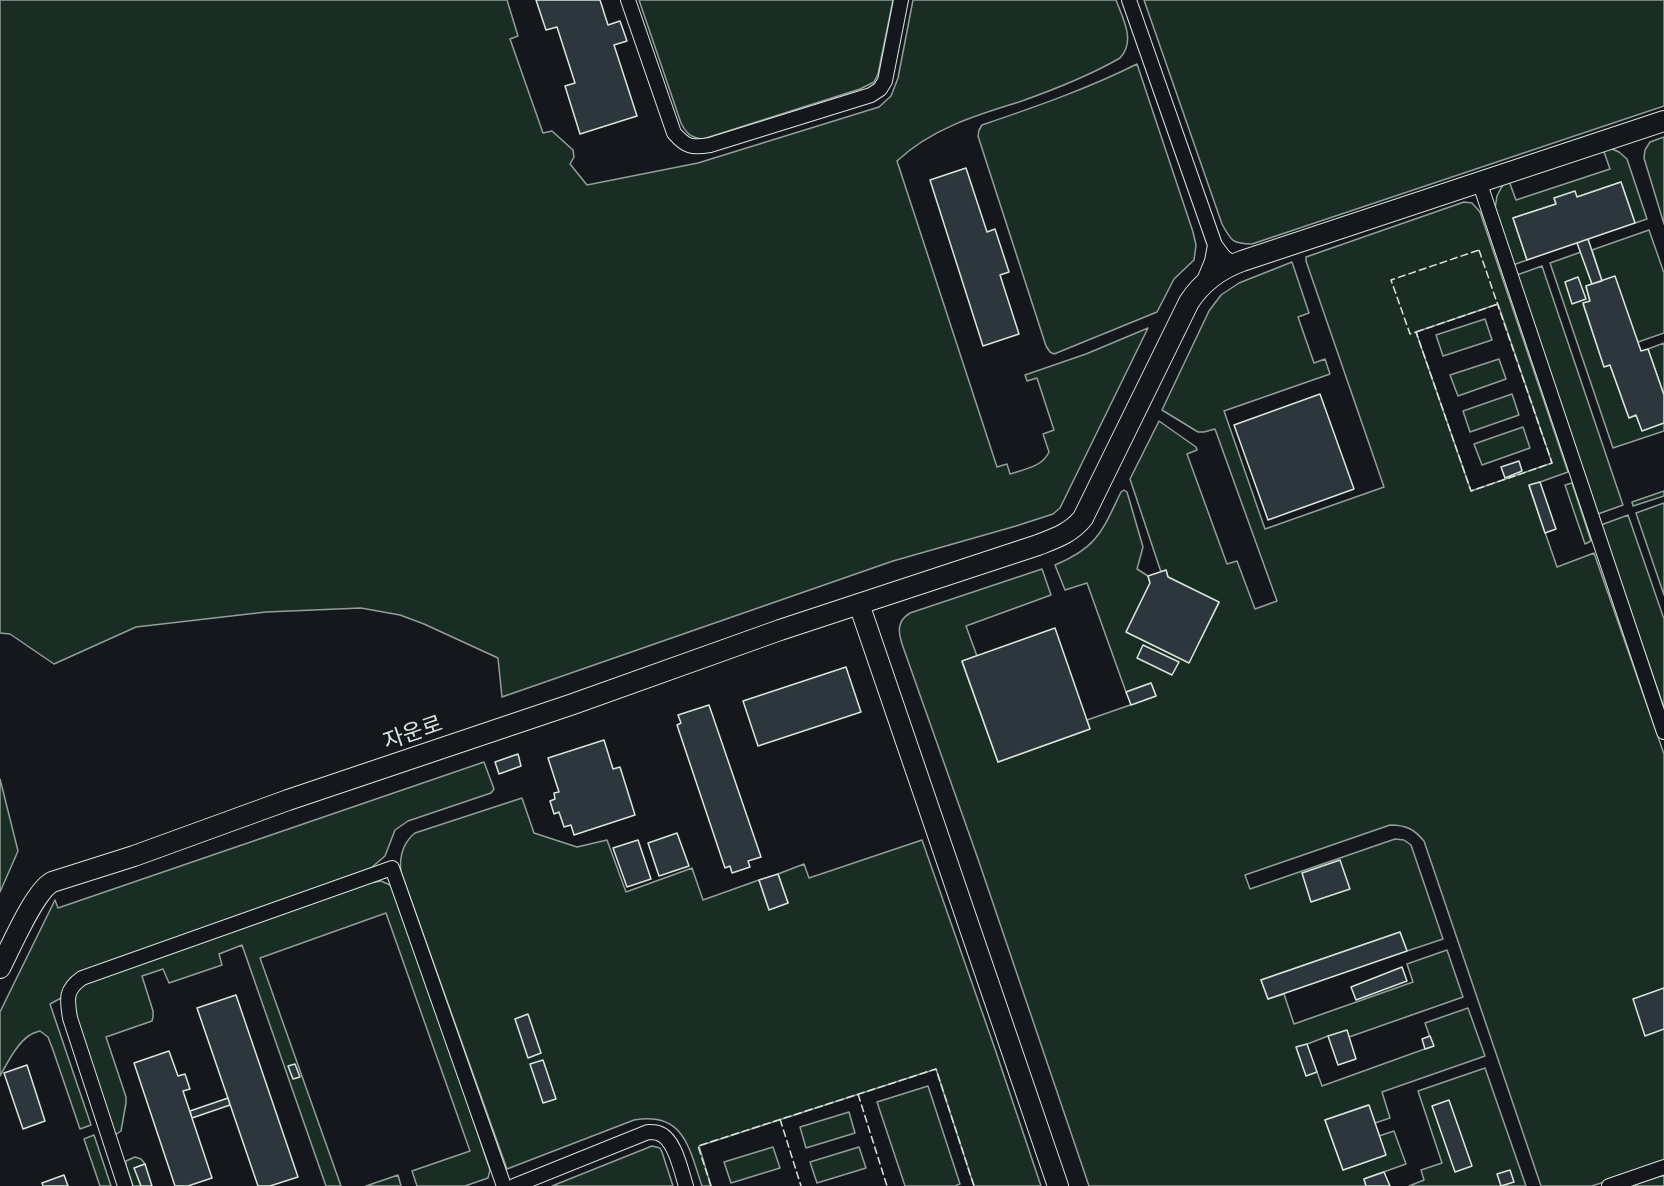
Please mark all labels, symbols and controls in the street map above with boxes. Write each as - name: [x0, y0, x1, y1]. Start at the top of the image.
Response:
- street label: 자운로: [380, 711, 446, 755]

